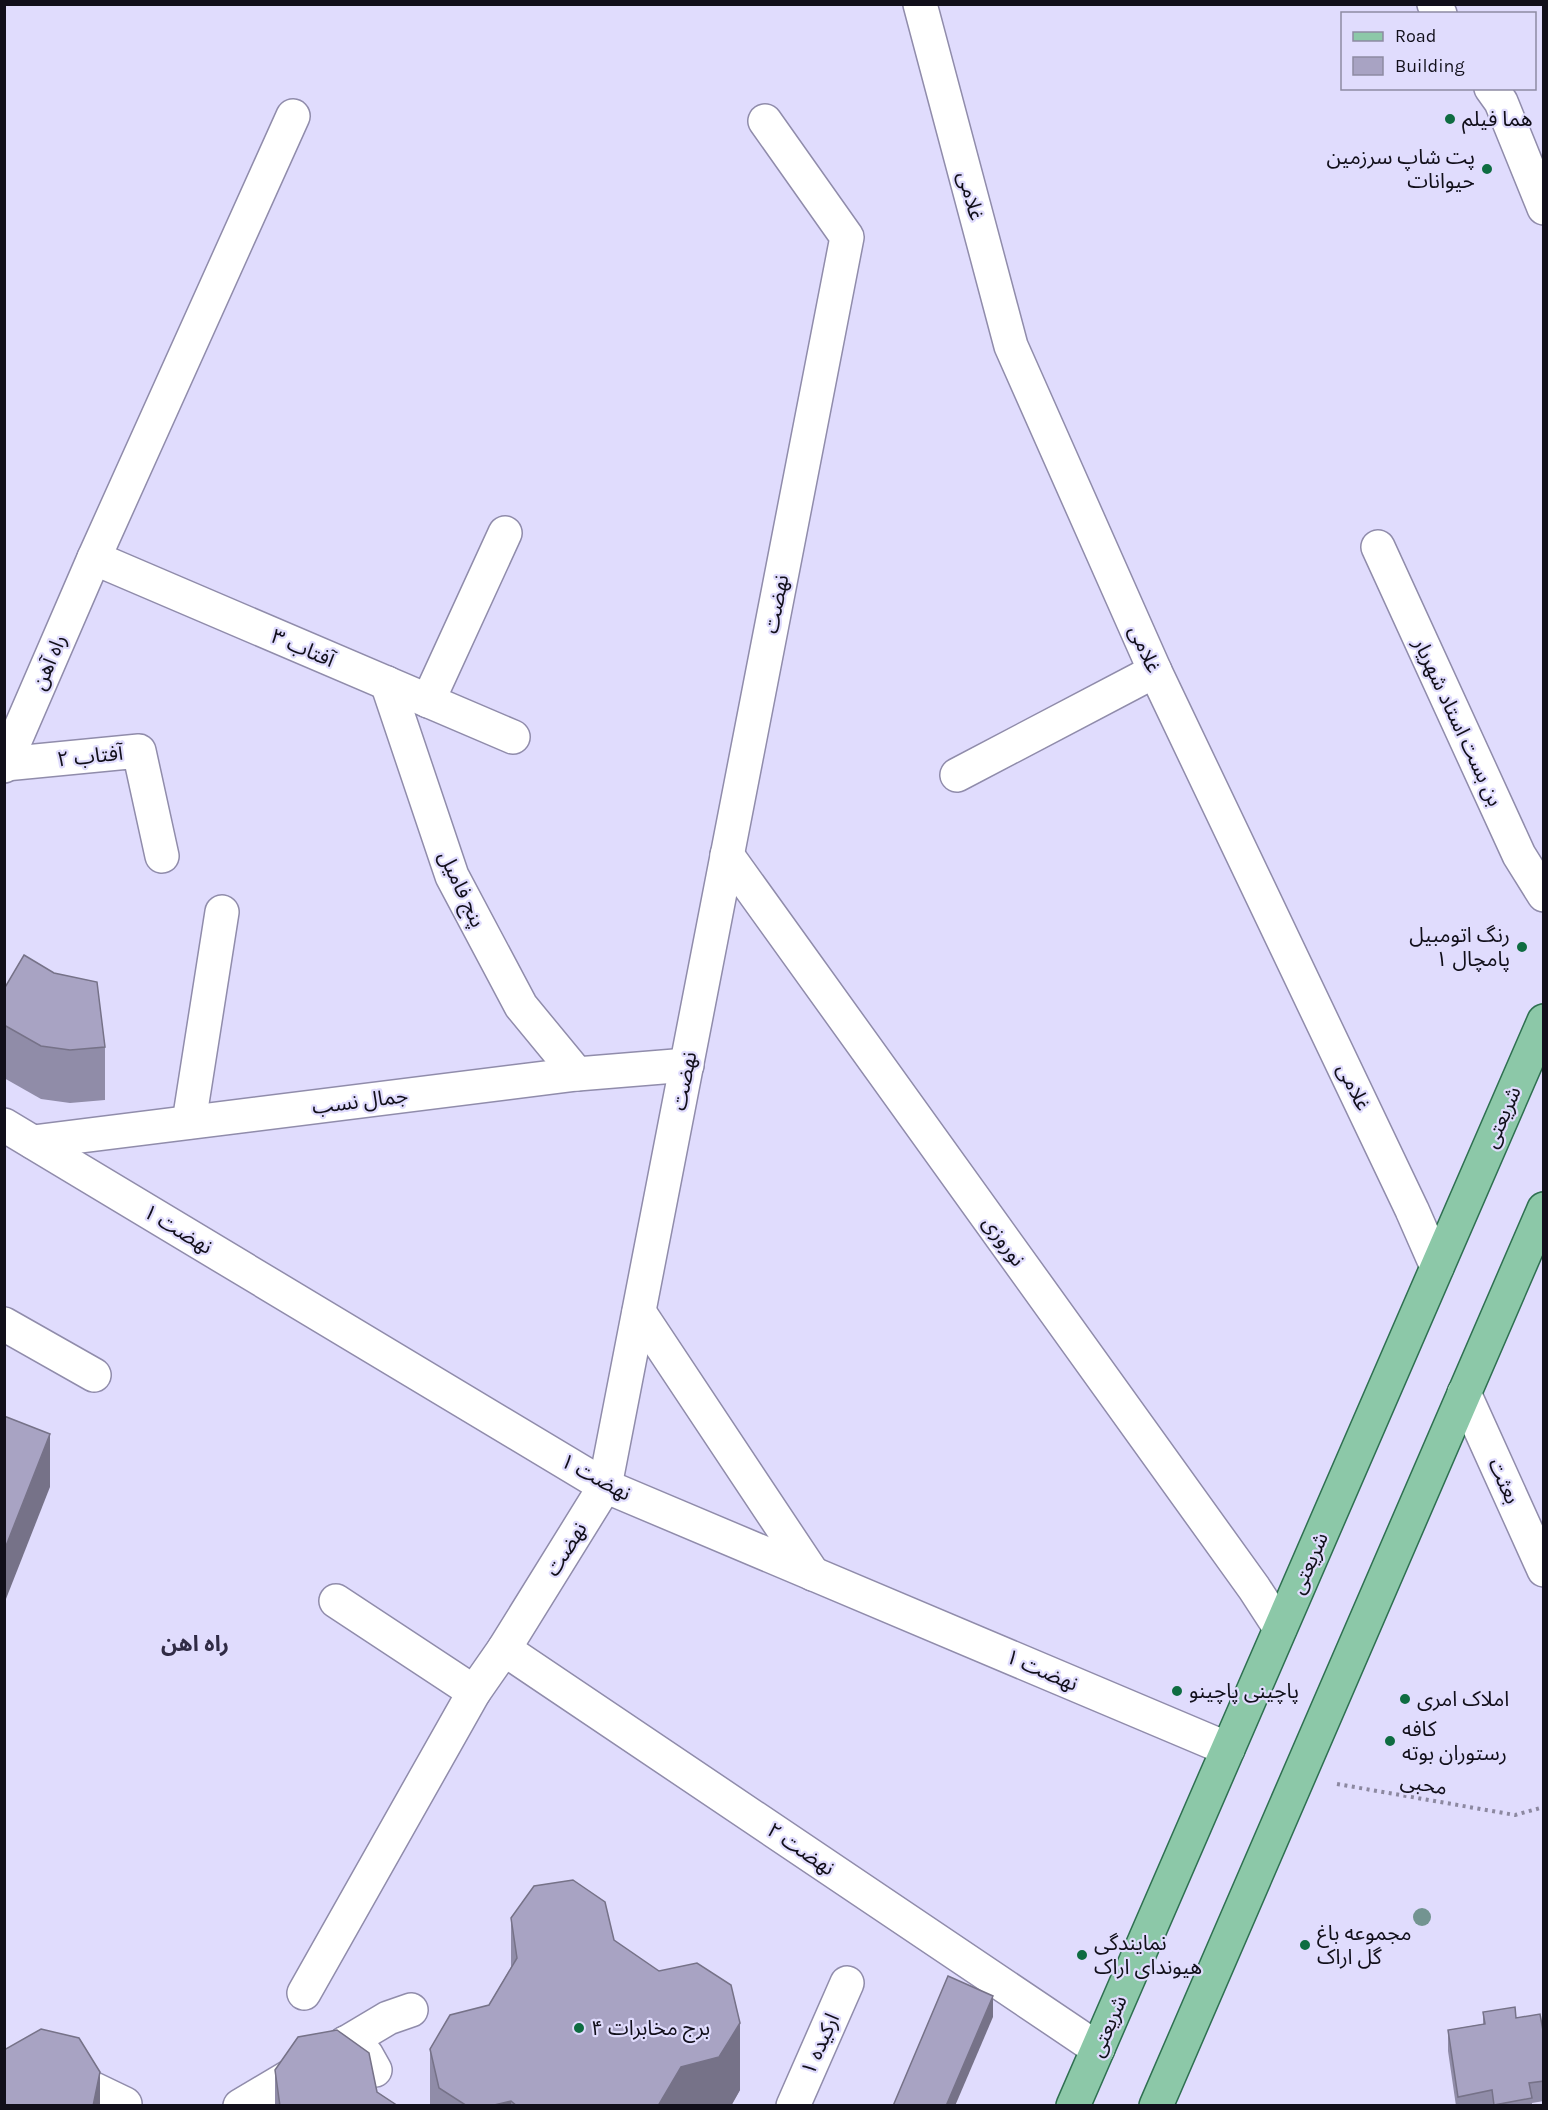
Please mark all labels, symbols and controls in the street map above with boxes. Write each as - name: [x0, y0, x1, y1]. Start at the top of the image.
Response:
- legend: [1341, 12, 1536, 90]
- text: Road: [1395, 25, 1436, 47]
- text: Building: [1395, 55, 1465, 77]
- place label: هما فیلم: [1462, 107, 1533, 134]
- marker: هما فیلم: [1443, 112, 1457, 126]
- place label: پت شاپ سرزمین حیوانات: [1327, 145, 1475, 193]
- marker: پت شاپ سرزمین حیوانات: [1480, 162, 1494, 176]
- street label: غلامی: [953, 169, 989, 223]
- street label: نهضت: [759, 573, 793, 635]
- street label: غلامی: [1124, 621, 1166, 677]
- street label: آفتاب ۳: [268, 624, 339, 672]
- street label: راه آهن: [27, 631, 71, 693]
- street label: بن بست استاد شهریار: [1408, 633, 1507, 810]
- street label: آفتاب ۲: [56, 741, 125, 771]
- street label: پنج فامیل: [431, 847, 490, 932]
- place label: رنگ اتومبیل پامچال ۱: [1409, 923, 1510, 972]
- marker: رنگ اتومبیل پامچال ۱: [1515, 940, 1529, 954]
- street label: نهضت: [667, 1050, 701, 1112]
- street label: غلامی: [1332, 1059, 1376, 1115]
- street label: جمال نسب: [311, 1083, 409, 1119]
- street label: شریعتی: [1478, 1083, 1526, 1151]
- street label: نهضت ۱: [139, 1199, 217, 1259]
- street label: نوروزی: [978, 1211, 1030, 1271]
- street label: نهضت ۱: [557, 1449, 635, 1505]
- street label: بعثت: [1483, 1454, 1525, 1508]
- street label: نهضت: [540, 1518, 592, 1580]
- street label: شریعتی: [1285, 1529, 1333, 1597]
- district label: راه اهن: [161, 1631, 229, 1657]
- street label: نهضت ۱: [1002, 1644, 1082, 1696]
- place label: پاچینی پاچینو: [1189, 1679, 1299, 1704]
- marker: پاچینی پاچینو: [1170, 1684, 1184, 1698]
- place label: املاک امری: [1417, 1687, 1509, 1711]
- marker: املاک امری: [1398, 1692, 1412, 1706]
- place label: کافه رستوران بوته: [1402, 1717, 1507, 1765]
- marker: کافه رستوران بوته: [1383, 1734, 1397, 1748]
- street label: محبی: [1399, 1768, 1449, 1800]
- street label: نهضت ۲: [763, 1818, 839, 1880]
- place label: مجموعه باغ گل اراک: [1317, 1921, 1412, 1969]
- place label: نمایندگی هیوندای اراک: [1094, 1931, 1202, 1979]
- marker: مجموعه باغ گل اراک: [1298, 1938, 1312, 1952]
- marker: نمایندگی هیوندای اراک: [1075, 1948, 1089, 1962]
- street label: شریعتی: [1084, 1992, 1132, 2060]
- street label: ارکیده ۱: [796, 2009, 844, 2079]
- place label: برج مخابرات ۴: [591, 2016, 710, 2043]
- marker: برج مخابرات ۴: [572, 2021, 586, 2035]

